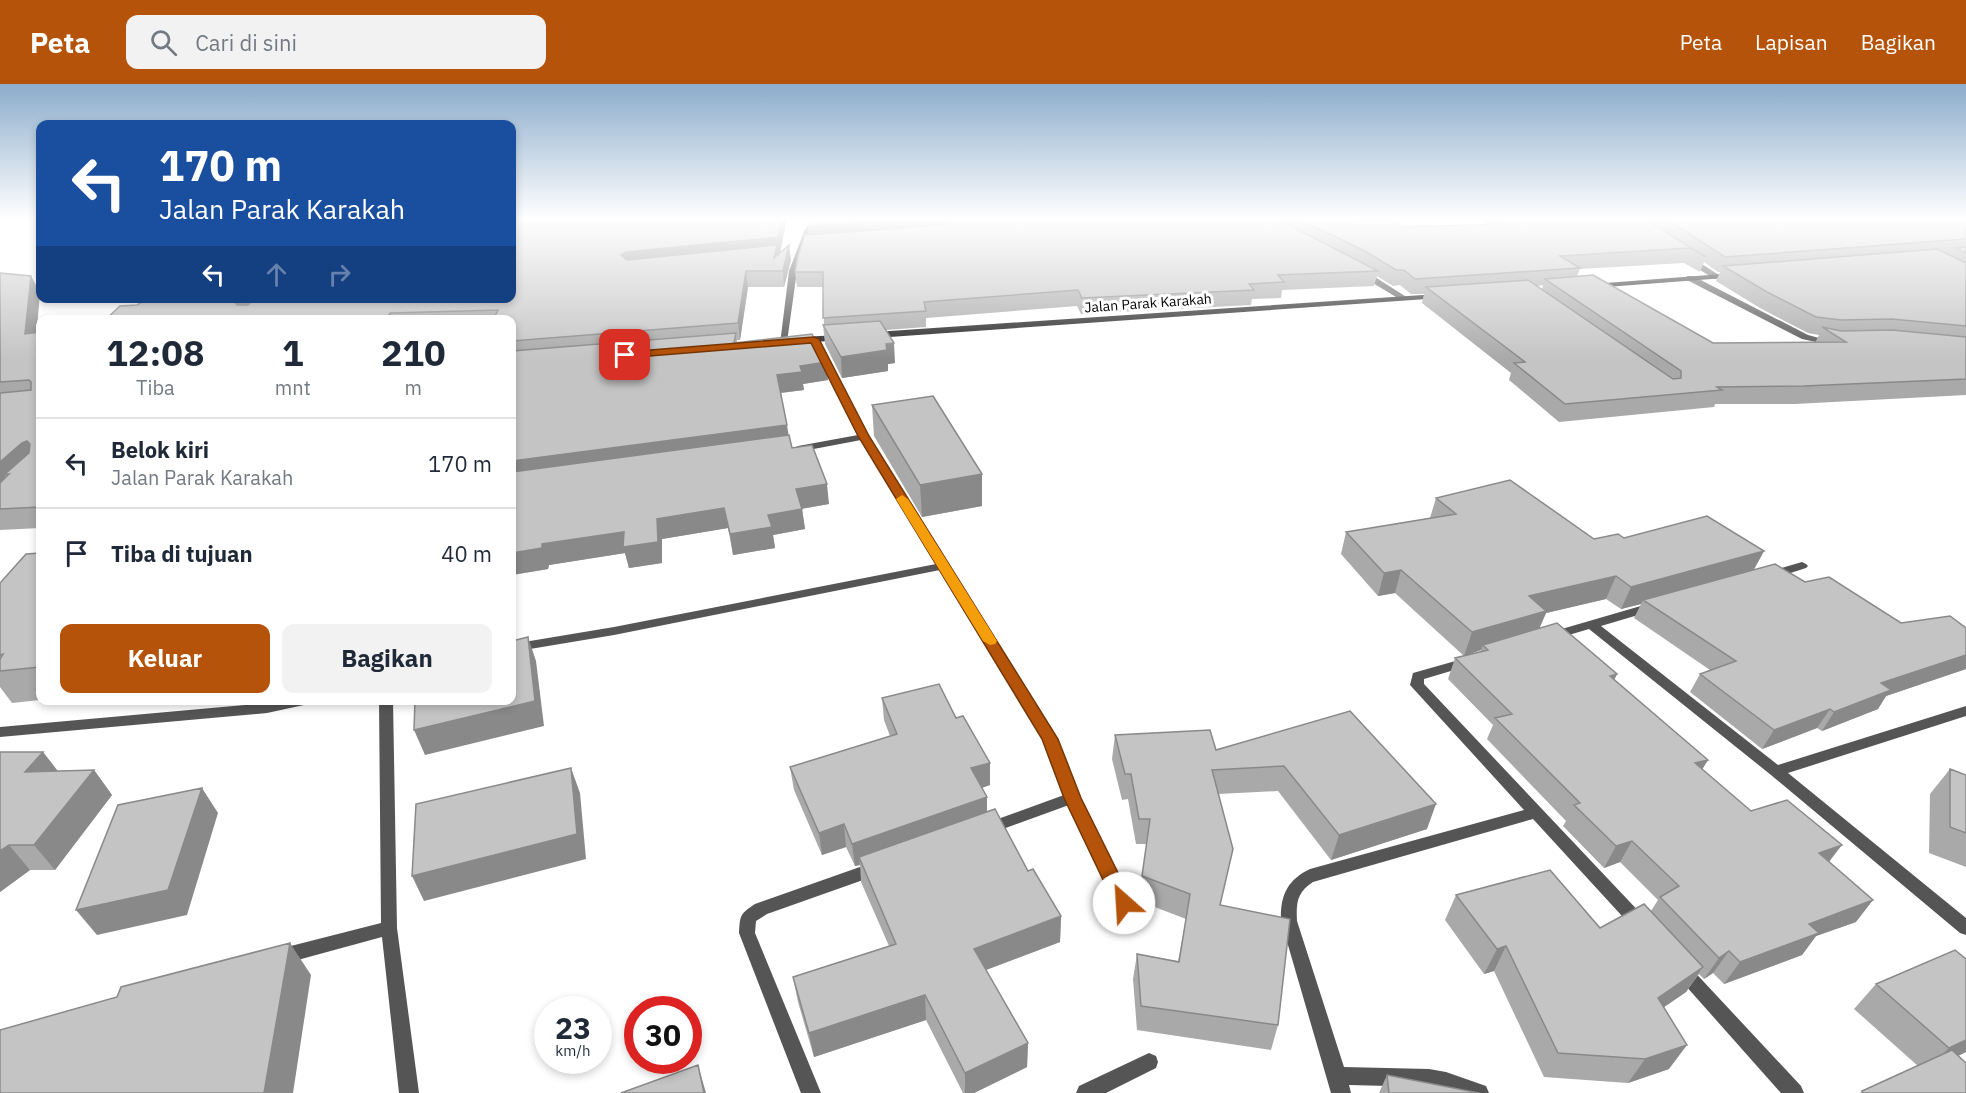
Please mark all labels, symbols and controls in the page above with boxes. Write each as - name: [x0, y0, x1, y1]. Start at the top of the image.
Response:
- search box: [126, 15, 546, 69]
- text: Peta: [30, 24, 90, 61]
- icon: search: [147, 26, 180, 59]
- text: Cari di sini: [195, 28, 297, 57]
- text: Peta: [1680, 28, 1722, 56]
- text: Lapisan: [1755, 28, 1828, 56]
- text: Bagikan: [1861, 28, 1936, 56]
- text: 170 m: [159, 138, 282, 193]
- icon: left: [60, 144, 138, 222]
- text: Jalan Parak Karakah: [159, 191, 405, 226]
- icon: left: [197, 258, 230, 291]
- icon: ahead: [260, 258, 293, 291]
- icon: right: [323, 258, 356, 291]
- street label: Jalan Parak Karakah: [1084, 290, 1212, 316]
- text: 12:08: [106, 329, 205, 376]
- text: 1: [282, 329, 304, 376]
- text: 210: [381, 329, 446, 376]
- pin: [599, 329, 650, 380]
- icon: arrive: [608, 338, 641, 371]
- text: Tiba: [136, 374, 175, 401]
- text: mnt: [275, 374, 311, 401]
- text: m: [405, 374, 422, 401]
- text: Belok kiri: [111, 435, 209, 464]
- icon: left: [60, 447, 93, 480]
- text: 170 m: [428, 449, 492, 478]
- text: Jalan Parak Karakah: [111, 464, 293, 491]
- icon: arrive: [60, 537, 93, 570]
- text: Tiba di tujuan: [111, 539, 253, 568]
- text: 40 m: [441, 539, 492, 568]
- button: Keluar: [60, 624, 270, 693]
- button: Bagikan: [282, 624, 492, 693]
- position arrow: [1092, 871, 1156, 935]
- speed limit sign: 30: [624, 996, 702, 1074]
- text: 23: [555, 1008, 591, 1047]
- text: km/h: [555, 1041, 591, 1060]

